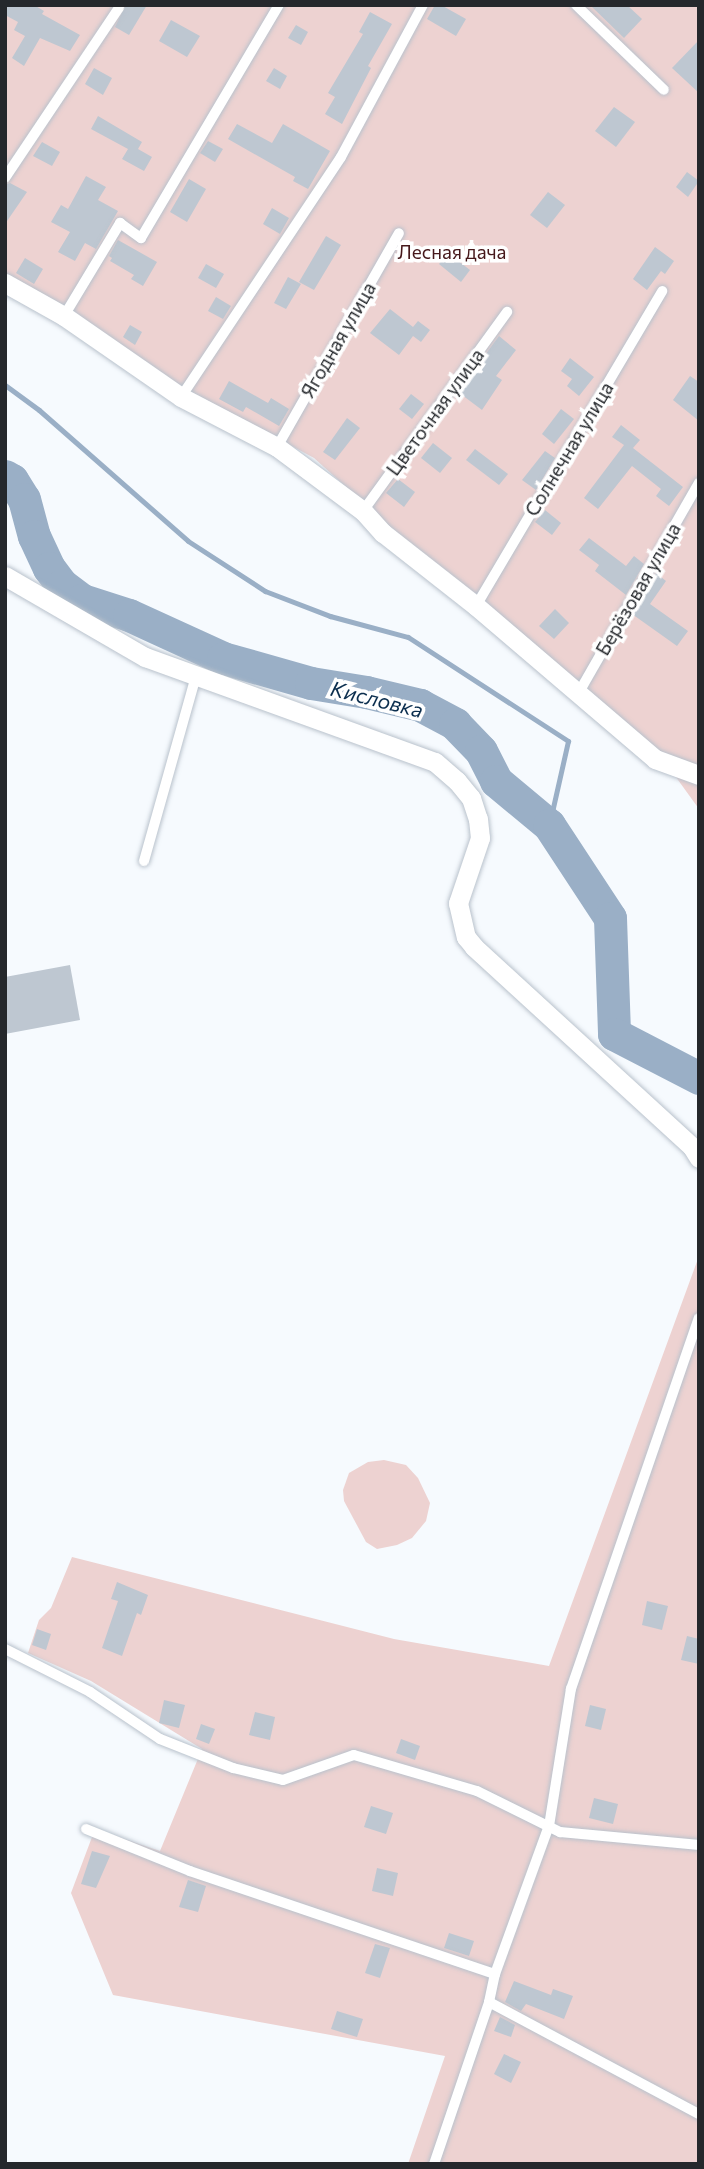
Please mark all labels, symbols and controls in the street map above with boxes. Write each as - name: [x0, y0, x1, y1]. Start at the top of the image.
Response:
- park label: Лесная дача: [398, 241, 506, 263]
- street label: Ягодная улица: [296, 278, 380, 402]
- street label: Цветочная улица: [381, 344, 489, 480]
- street label: Солнечная улица: [520, 378, 618, 520]
- street label: Берёзовая улица: [591, 519, 685, 659]
- water label: Кисловка: [328, 675, 426, 723]

